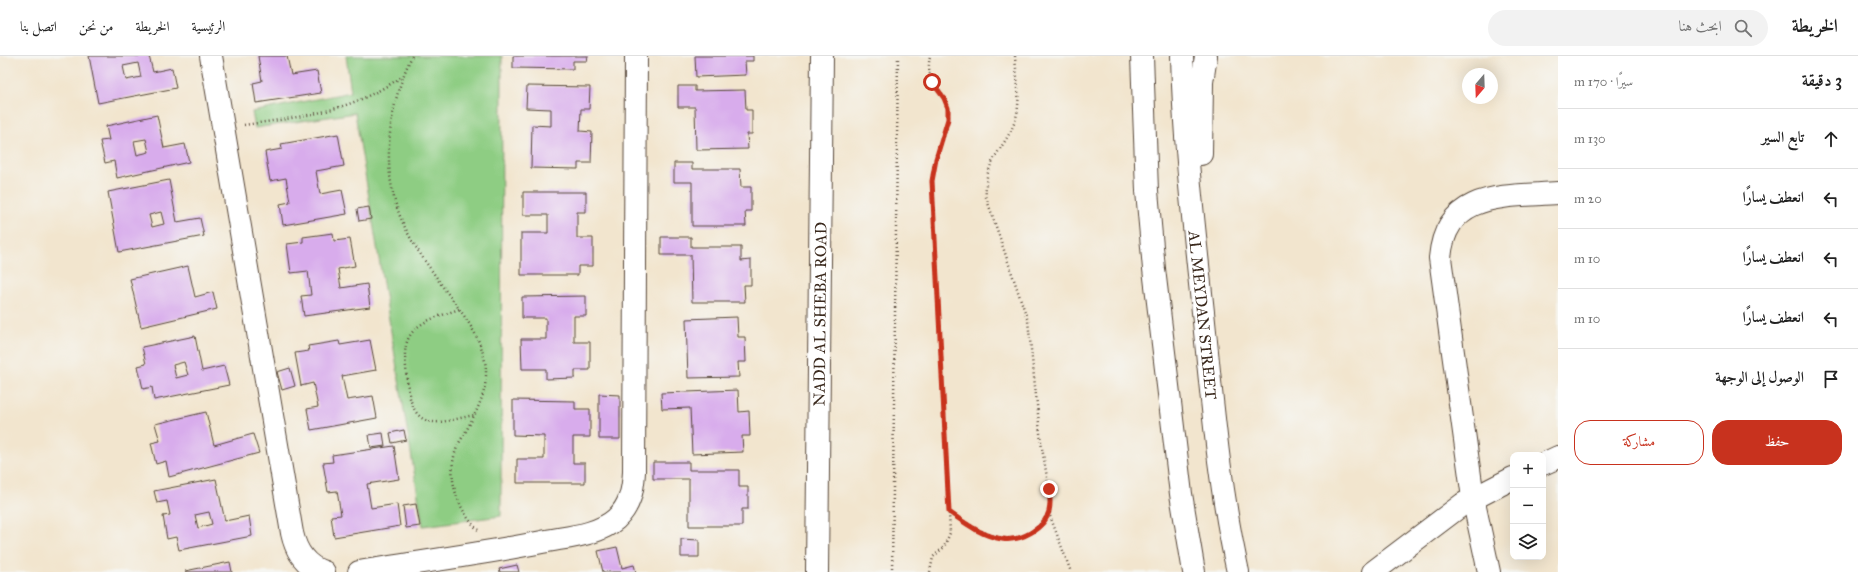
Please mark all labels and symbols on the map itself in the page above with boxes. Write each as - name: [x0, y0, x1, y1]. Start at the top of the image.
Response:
- north arrow: [1462, 68, 1498, 104]
- route start: [923, 73, 941, 91]
- street label: NADD AL SHEBA ROAD: [810, 222, 830, 406]
- street label: AL MEYDAN STREET: [1184, 229, 1221, 401]
- route end: [1040, 480, 1058, 498]

